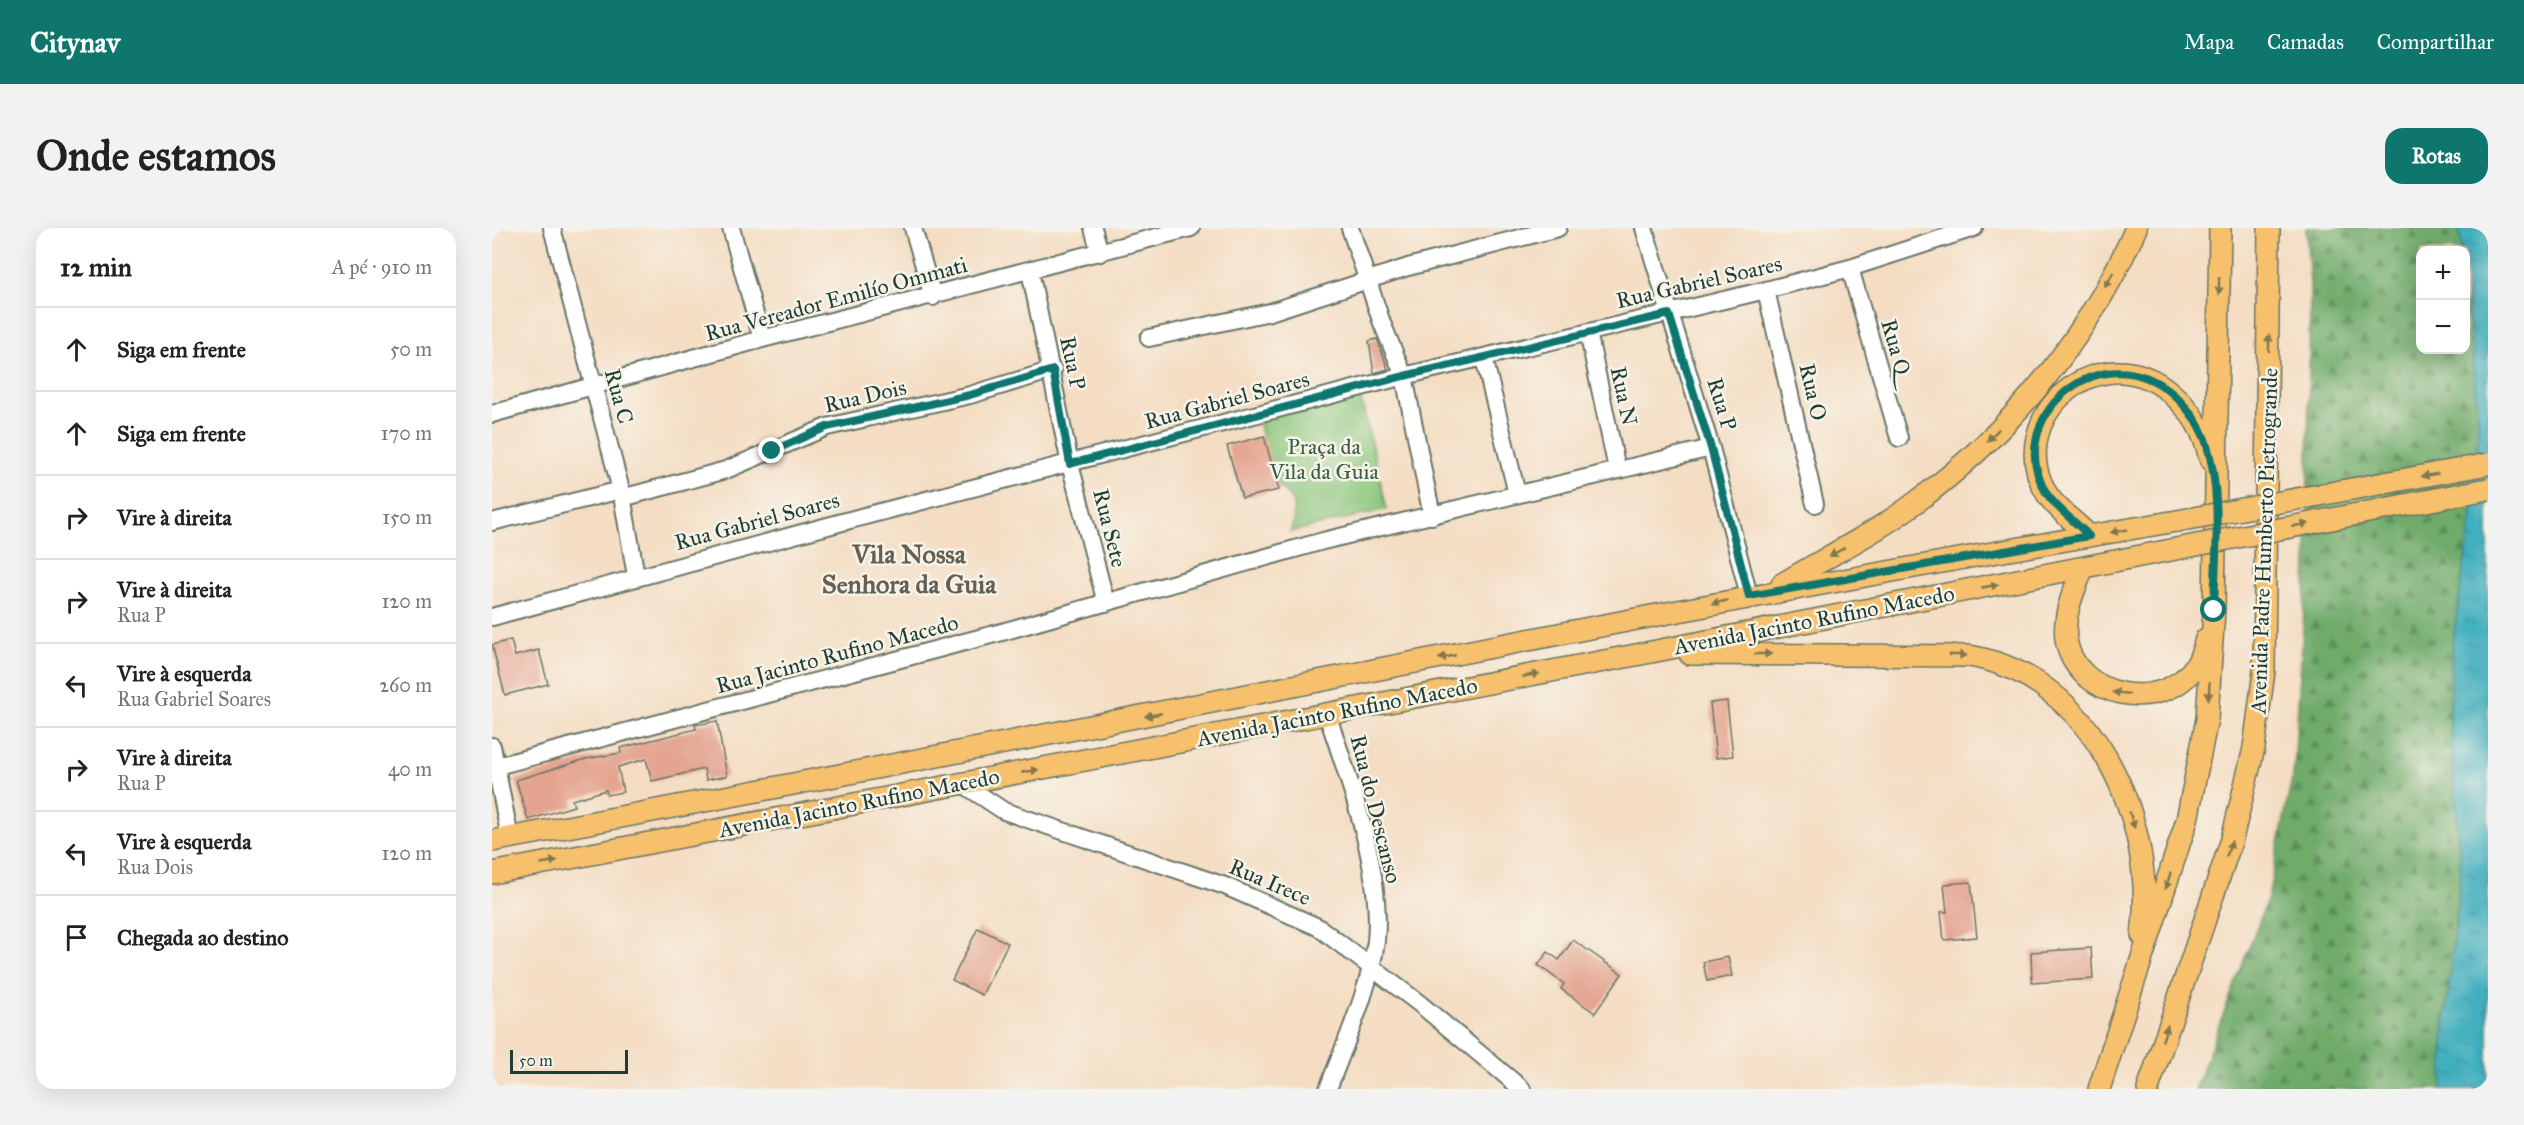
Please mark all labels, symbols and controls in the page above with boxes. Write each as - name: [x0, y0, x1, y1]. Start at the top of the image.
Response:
- text: Citynav: [30, 25, 120, 60]
- text: Mapa: [2184, 29, 2234, 55]
- text: Camadas: [2267, 29, 2344, 55]
- text: Compartilhar: [2377, 29, 2494, 55]
- button: Rotas: [2385, 128, 2488, 184]
- text: Onde estamos: [36, 130, 276, 182]
- map controls: [2416, 246, 2470, 354]
- button: +: [2416, 246, 2470, 300]
- street label: Rua Gabriel Soares: [1613, 250, 1785, 314]
- text: 12 min: [60, 251, 132, 283]
- street label: Rua Vereador Emilío Ommati: [702, 251, 970, 347]
- text: A pé · 910 m: [332, 255, 432, 279]
- one-way arrow: [2104, 272, 2114, 289]
- one-way arrow: [2214, 277, 2224, 296]
- button: −: [2416, 300, 2470, 354]
- street label: Rua Q: [1875, 316, 1921, 393]
- icon: ahead: [60, 333, 93, 366]
- one-way arrow: [2264, 333, 2274, 352]
- street label: Rua P: [1054, 334, 1092, 392]
- text: Siga em frente: [117, 336, 246, 363]
- text: 50 m: [390, 337, 432, 361]
- street label: Rua O: [1793, 361, 1833, 423]
- street label: Rua N: [1605, 364, 1643, 428]
- street label: Rua C: [599, 365, 639, 427]
- street label: Rua Gabriel Soares: [1142, 365, 1312, 435]
- street label: Avenida Padre Humberto Pietrogrande: [2244, 367, 2284, 716]
- street label: Rua Dois: [821, 373, 909, 419]
- street label: Rua P: [1701, 374, 1743, 434]
- icon: ahead: [60, 417, 93, 450]
- text: Siga em frente: [117, 420, 246, 447]
- text: 170 m: [381, 421, 432, 445]
- one-way arrow: [1985, 428, 2000, 442]
- park label: Praça da Vila da Guia: [1268, 433, 1379, 485]
- route end: [758, 437, 784, 463]
- one-way arrow: [2421, 470, 2440, 479]
- street label: Rua Gabriel Soares: [672, 486, 842, 556]
- street label: Rua Sete: [1087, 486, 1133, 570]
- icon: right: [60, 501, 93, 534]
- text: Vire à direita: [117, 504, 232, 531]
- text: 150 m: [382, 505, 432, 529]
- one-way arrow: [2291, 520, 2310, 529]
- one-way arrow: [2109, 526, 2128, 535]
- district label: Vila Nossa Senhora da Guia: [822, 538, 997, 600]
- one-way arrow: [1829, 546, 1845, 557]
- text: Vire à direita: [117, 576, 232, 603]
- street label: Avenida Jacinto Rufino Macedo: [1670, 580, 1957, 661]
- one-way arrow: [1981, 581, 2000, 590]
- icon: right: [60, 585, 93, 618]
- text: 120 m: [381, 589, 432, 613]
- route start: [2200, 596, 2226, 622]
- one-way arrow: [1711, 597, 1730, 607]
- text: Rua P: [117, 603, 166, 627]
- street label: Rua Jacinto Rufino Macedo: [713, 609, 961, 699]
- one-way arrow: [1753, 649, 1772, 659]
- one-way arrow: [1948, 651, 1967, 660]
- one-way arrow: [1437, 653, 1456, 662]
- text: Vire à esquerda: [117, 660, 251, 687]
- icon: left: [60, 669, 93, 702]
- one-way arrow: [1521, 670, 1540, 679]
- street label: Avenida Jacinto Rufino Macedo: [1193, 672, 1480, 753]
- text: 260 m: [379, 673, 432, 697]
- one-way arrow: [2204, 682, 2214, 701]
- text: Rua Gabriel Soares: [117, 687, 271, 711]
- one-way arrow: [2112, 688, 2131, 698]
- one-way arrow: [1143, 711, 1162, 720]
- street label: Rua do Descanso: [1344, 732, 1408, 886]
- text: Vire à direita: [117, 744, 232, 771]
- icon: right: [60, 753, 93, 786]
- text: 40 m: [388, 757, 432, 781]
- street label: Avenida Jacinto Rufino Macedo: [715, 763, 1002, 844]
- one-way arrow: [1021, 766, 1040, 775]
- text: Rua P: [117, 771, 166, 795]
- one-way arrow: [2128, 811, 2137, 829]
- text: Vire à esquerda: [117, 828, 251, 855]
- icon: left: [60, 837, 93, 870]
- one-way arrow: [2224, 840, 2234, 858]
- text: 120 m: [381, 841, 432, 865]
- street label: Rua Irece: [1225, 853, 1315, 911]
- text: Rua Dois: [117, 855, 193, 879]
- one-way arrow: [540, 857, 559, 866]
- one-way arrow: [2163, 872, 2172, 890]
- icon: arrive: [60, 921, 93, 954]
- text: Chegada ao destino: [117, 924, 288, 951]
- one-way arrow: [2160, 1024, 2170, 1042]
- scale bar: [510, 1047, 628, 1074]
- text: 50 m: [519, 1051, 553, 1070]

